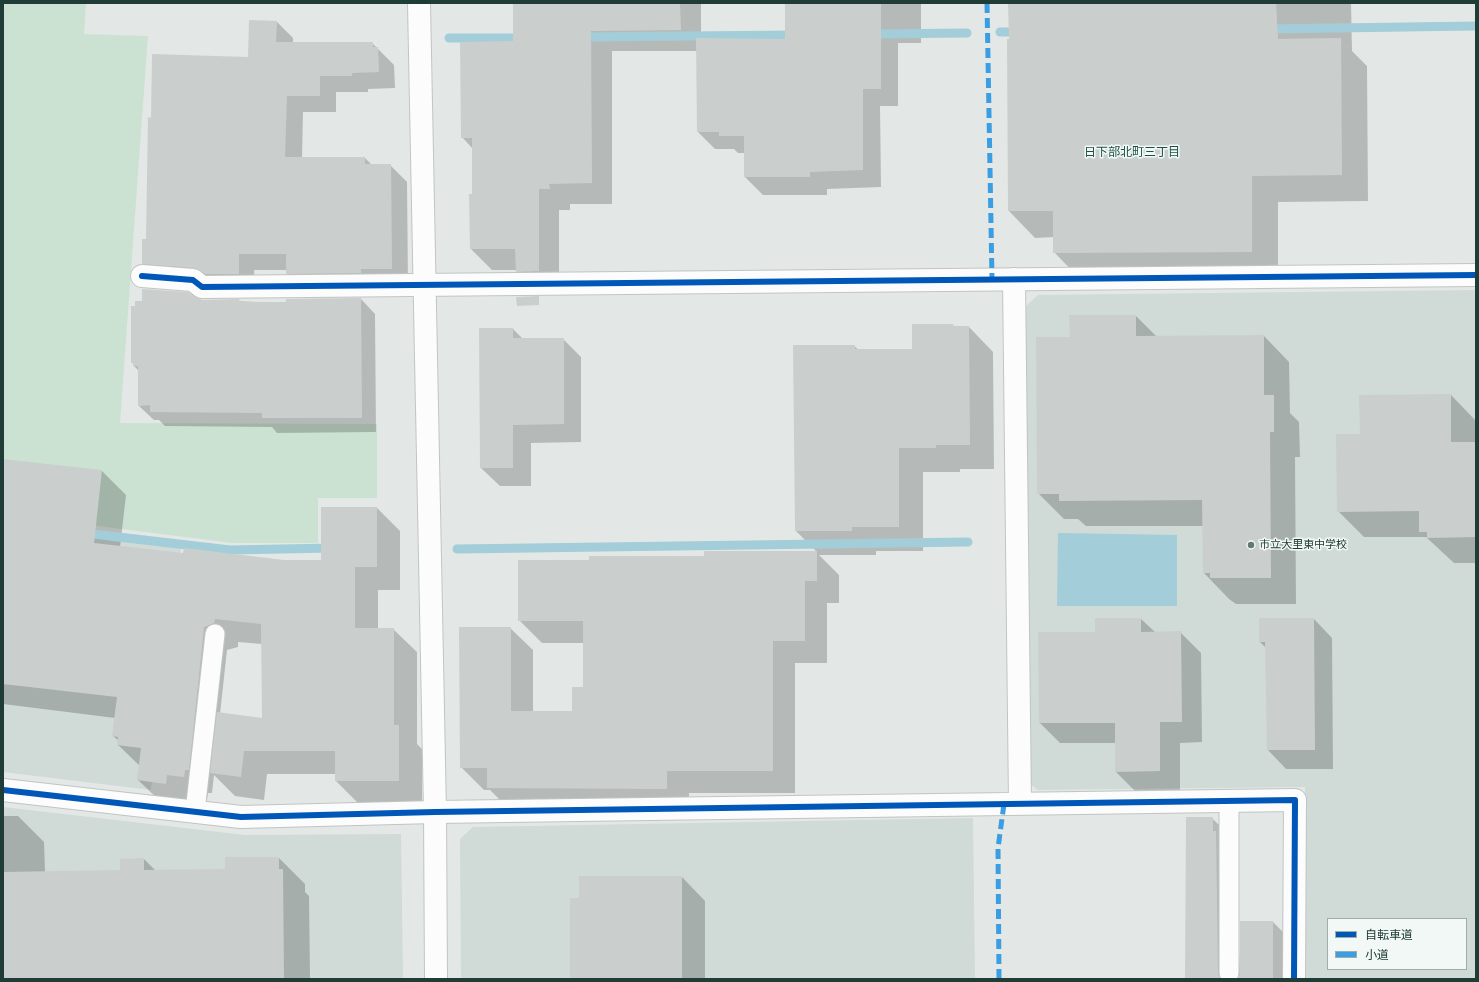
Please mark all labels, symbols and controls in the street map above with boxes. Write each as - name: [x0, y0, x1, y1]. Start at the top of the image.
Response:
- district label: 日下部北町三丁目: [1084, 146, 1180, 160]
- place label: 市立大里東中学校: [1259, 538, 1347, 552]
- marker: 市立大里東中学校: [1246, 540, 1256, 550]
- legend: [1327, 918, 1467, 970]
- text: 自転車道: [1365, 926, 1413, 943]
- text: 小道: [1365, 946, 1389, 963]

